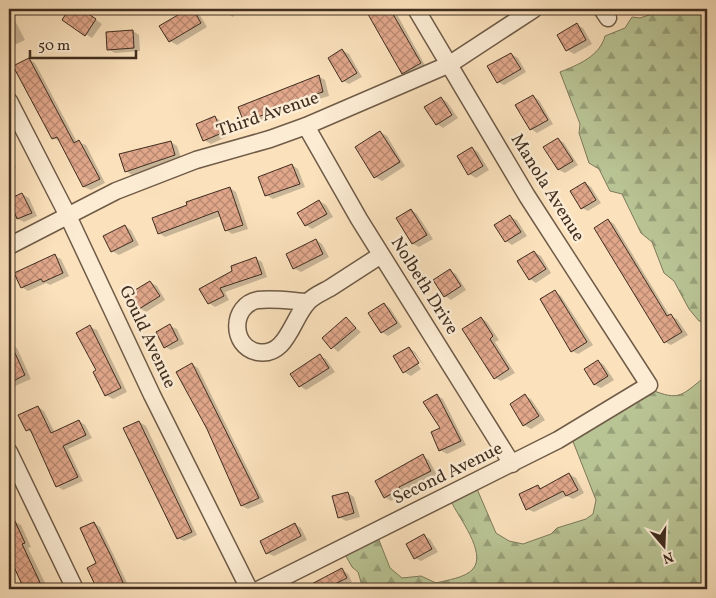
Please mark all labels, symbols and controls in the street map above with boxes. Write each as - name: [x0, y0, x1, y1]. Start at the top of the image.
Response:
- scale bar: [30, 28, 136, 60]
- text: 50 m: [38, 36, 70, 57]
- street label: Third Avenue: [214, 86, 322, 144]
- street label: Manola Avenue: [504, 129, 590, 247]
- street label: Nolbeth Drive: [384, 232, 464, 340]
- street label: Gould Avenue: [112, 281, 182, 393]
- street label: Second Avenue: [389, 437, 507, 511]
- north arrow: [638, 520, 688, 570]
- text: N: [660, 546, 676, 568]

